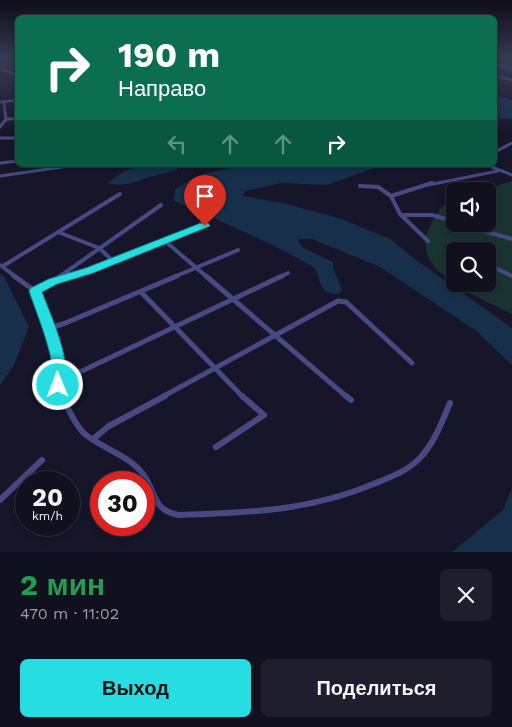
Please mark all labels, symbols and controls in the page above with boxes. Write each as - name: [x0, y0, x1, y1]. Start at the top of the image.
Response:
- text: 190 m: [118, 34, 220, 76]
- icon: right: [35, 35, 100, 100]
- text: Направо: [118, 76, 206, 101]
- icon: left: [163, 130, 191, 158]
- icon: ahead: [216, 130, 244, 158]
- icon: ahead: [269, 130, 297, 158]
- icon: right: [322, 130, 350, 158]
- pin: [184, 175, 226, 226]
- icon: arrive: [191, 182, 219, 210]
- map controls: [446, 182, 496, 292]
- button: sound: [446, 182, 496, 232]
- button: search: [446, 242, 496, 292]
- position arrow: [31, 358, 83, 410]
- speed limit sign: 30: [90, 471, 155, 536]
- text: 20: [32, 483, 63, 512]
- text: km/h: [32, 509, 63, 523]
- text: 2 мин: [20, 567, 105, 602]
- button: close: [440, 569, 492, 621]
- text: 470 m · 11:02: [20, 604, 119, 623]
- button: Выход: [20, 659, 251, 717]
- button: Поделиться: [261, 659, 492, 717]

